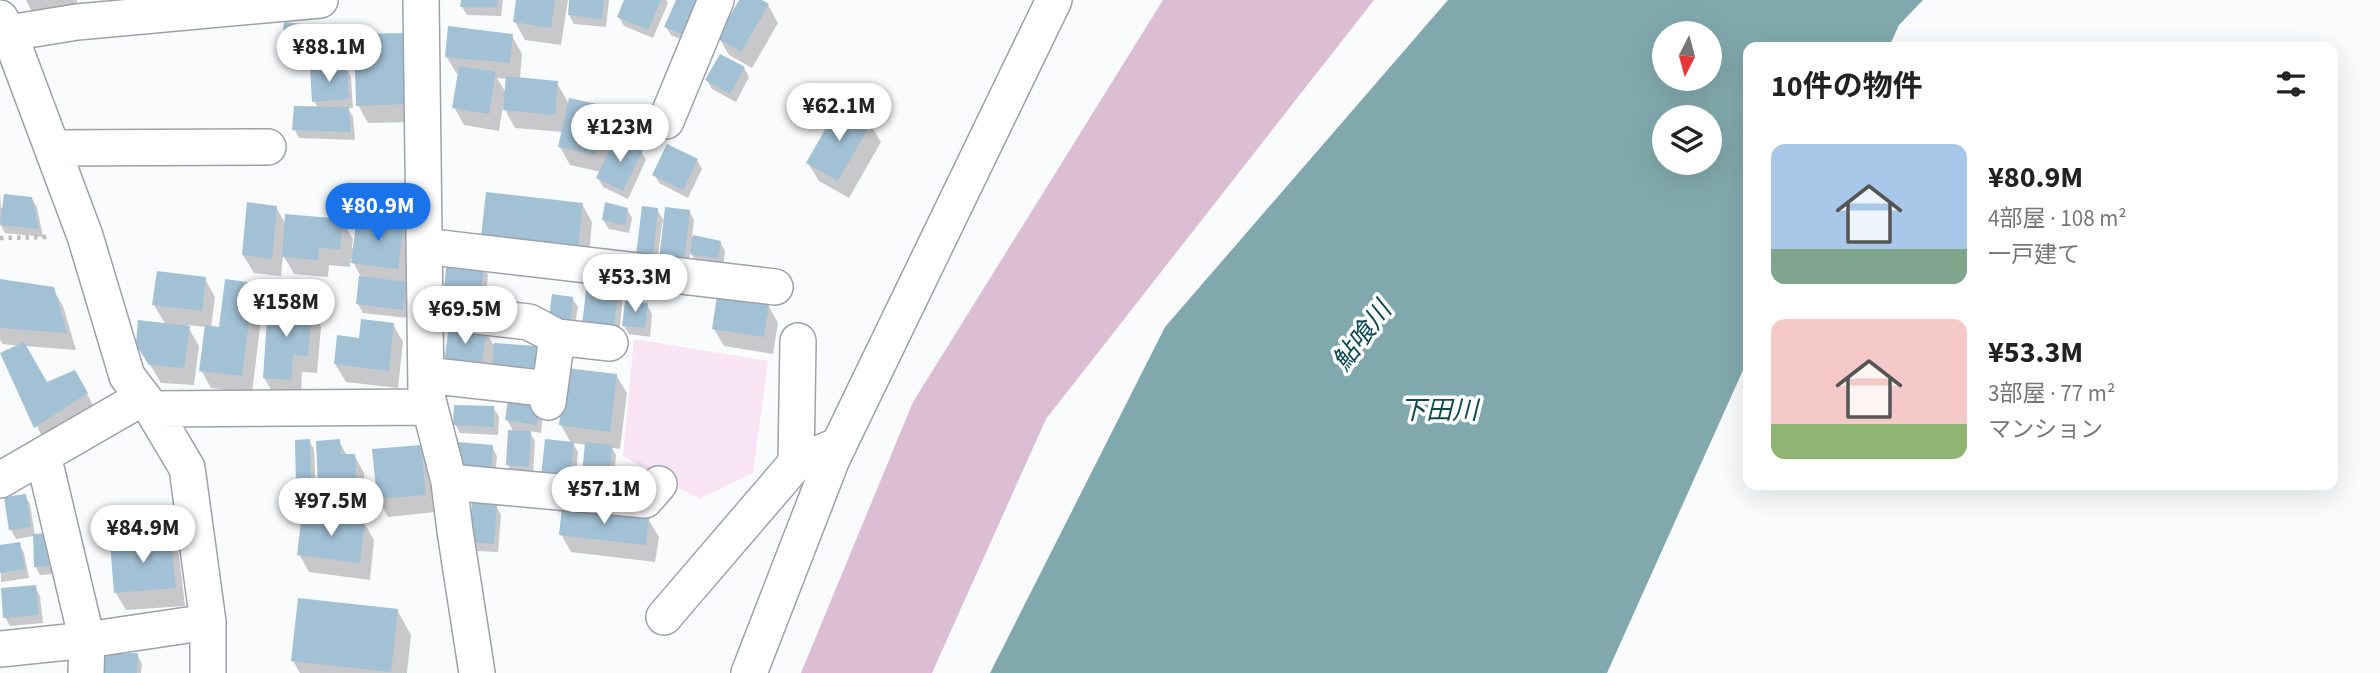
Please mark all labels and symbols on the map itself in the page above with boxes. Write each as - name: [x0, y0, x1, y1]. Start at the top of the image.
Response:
- north arrow: [1652, 21, 1722, 91]
- pin: ¥88.1M: [272, 24, 386, 84]
- pin: ¥62.1M: [782, 83, 896, 143]
- pin: ¥123M: [571, 104, 669, 164]
- pin: ¥80.9M: [321, 184, 435, 243]
- pin: ¥53.3M: [578, 254, 692, 314]
- pin: ¥158M: [237, 280, 335, 339]
- pin: ¥69.5M: [408, 286, 522, 346]
- water label: 鮎喰川: [1324, 291, 1402, 378]
- water label: 下田川: [1400, 392, 1481, 429]
- pin: ¥57.1M: [547, 466, 661, 526]
- pin: ¥97.5M: [274, 478, 388, 538]
- pin: ¥84.9M: [86, 505, 200, 565]

